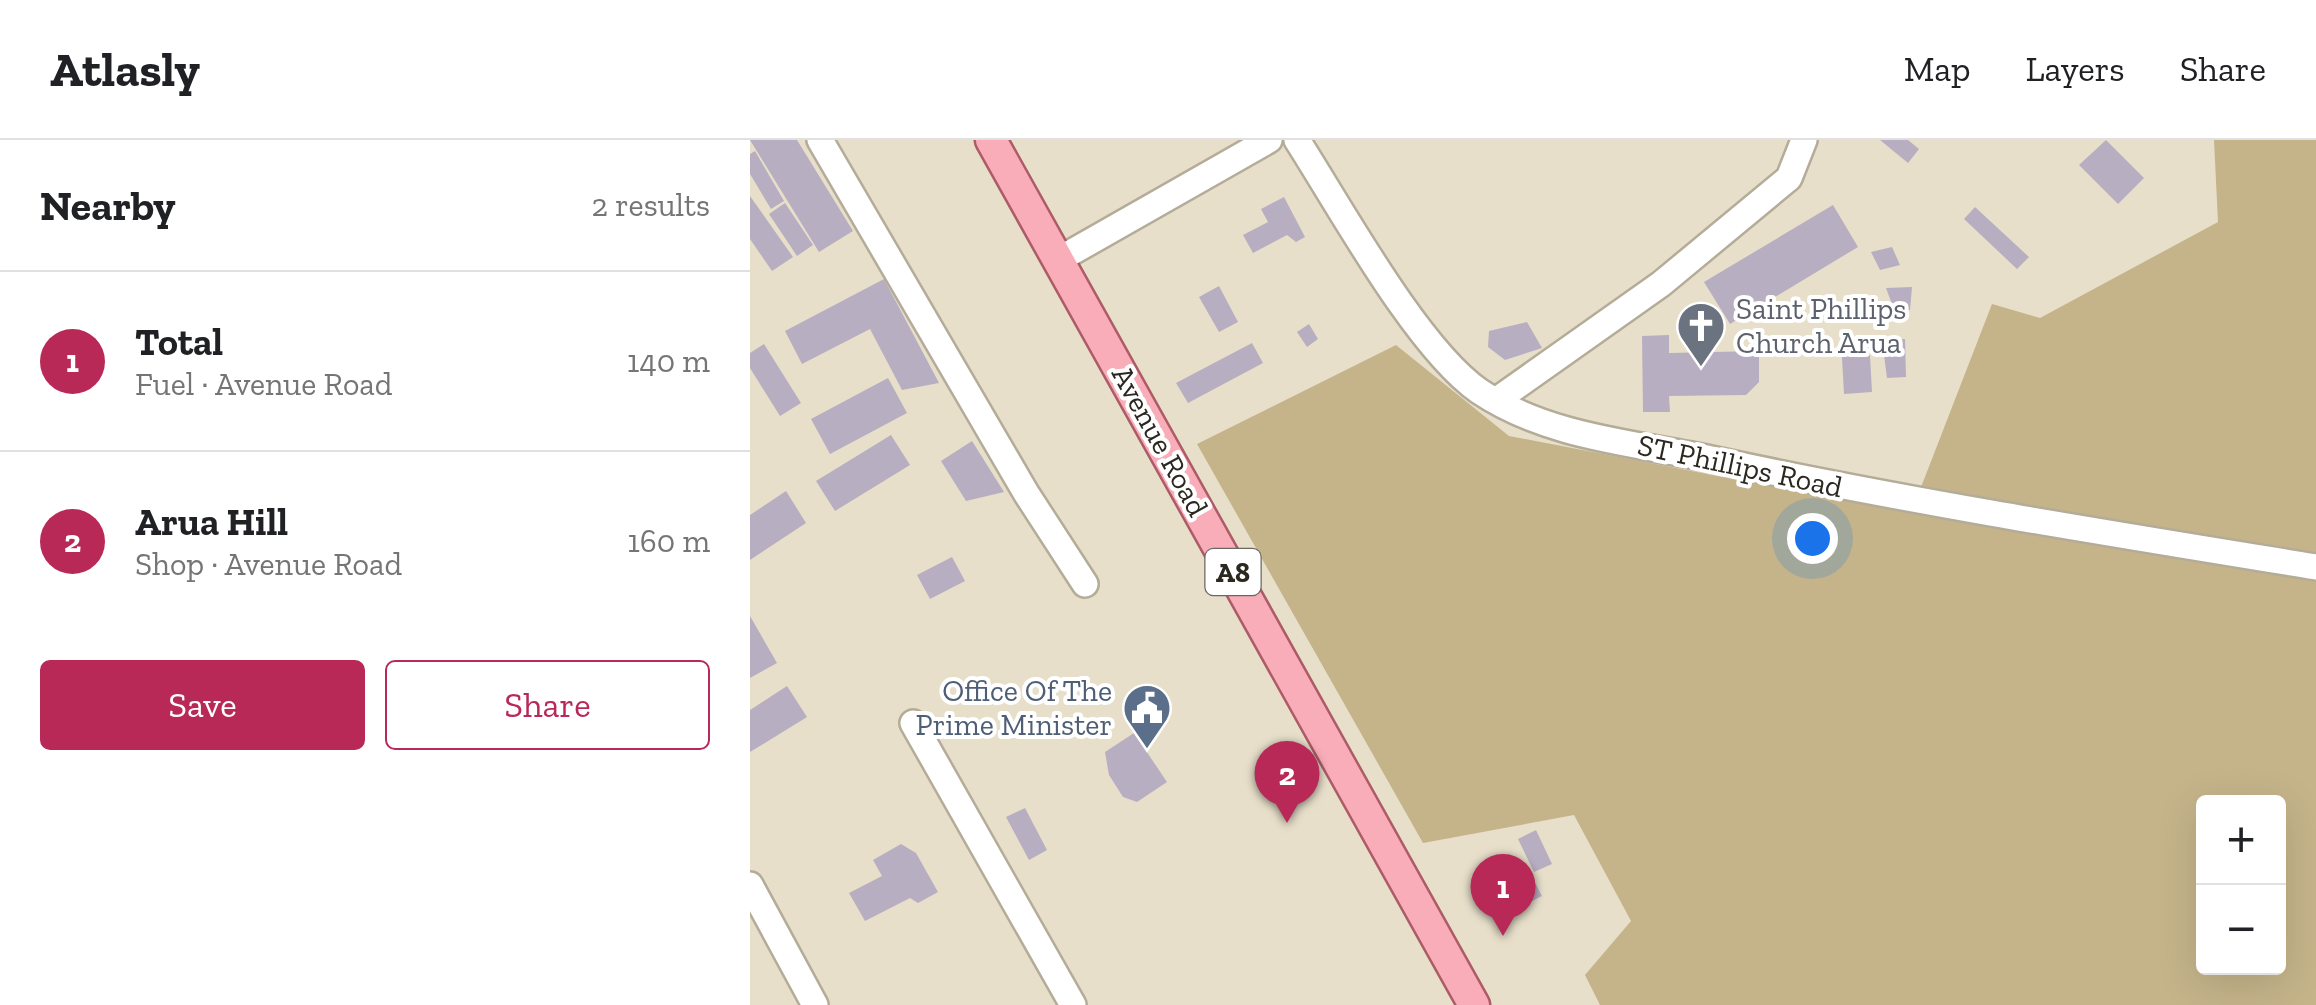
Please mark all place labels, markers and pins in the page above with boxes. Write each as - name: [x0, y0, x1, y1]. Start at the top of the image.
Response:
- place label: Saint Phillips Church Arua: [1736, 291, 1906, 361]
- church icon: Saint Phillips Church Arua: [1675, 300, 1727, 368]
- place label: Office Of The Prime Minister: [916, 673, 1112, 743]
- public building icon: Office Of The Prime Minister: [1121, 682, 1173, 750]
- pin: 2: [1254, 740, 1320, 823]
- pin: 1: [1470, 854, 1536, 936]

